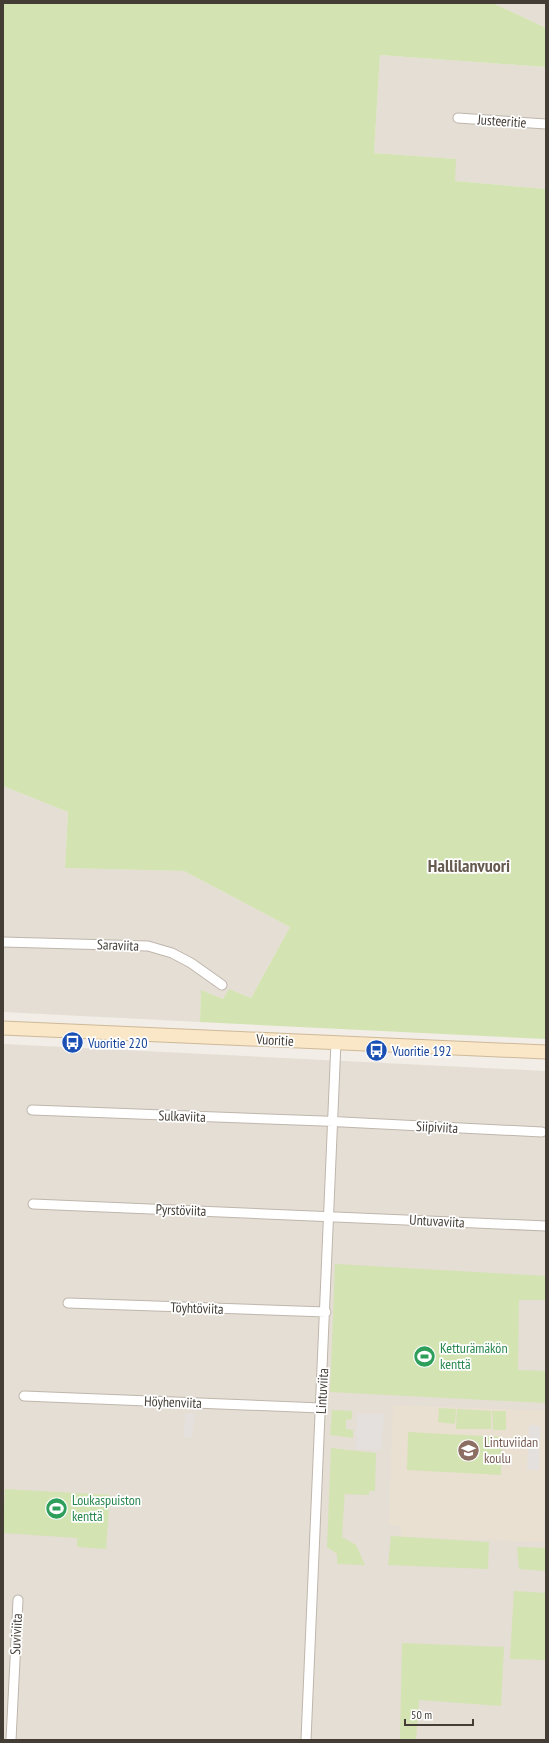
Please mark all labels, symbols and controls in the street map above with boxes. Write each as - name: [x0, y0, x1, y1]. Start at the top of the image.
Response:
- street label: Justeeritie: [476, 110, 527, 132]
- district label: Hallilanvuori: [428, 854, 510, 877]
- street label: Saraviita: [97, 935, 139, 955]
- bus stop icon: Vuoritie 220: [60, 1030, 86, 1056]
- street label: Vuoritie: [255, 1030, 294, 1050]
- place label: Vuoritie 220: [87, 1034, 147, 1052]
- bus stop icon: Vuoritie 192: [364, 1038, 390, 1064]
- place label: Vuoritie 192: [391, 1042, 451, 1060]
- street label: Sulkaviita: [158, 1106, 206, 1126]
- street label: Siipiviita: [415, 1117, 459, 1137]
- street label: Pyrstöviita: [155, 1200, 207, 1220]
- street label: Untuvaviita: [409, 1211, 465, 1231]
- street label: Töyhtöviita: [170, 1298, 224, 1318]
- place label: Ketturämäkön kenttä: [440, 1339, 508, 1373]
- sports icon: Ketturämäkön kenttä: [411, 1343, 437, 1369]
- street label: Lintuviita: [312, 1368, 332, 1414]
- street label: Höyhenviita: [144, 1392, 202, 1412]
- place label: Lintuviidan koulu: [484, 1433, 538, 1467]
- school or university icon: Lintuviidan koulu: [456, 1437, 482, 1463]
- place label: Loukaspuiston kenttä: [72, 1491, 141, 1525]
- sports icon: Loukaspuiston kenttä: [43, 1495, 69, 1521]
- street label: Suviviita: [6, 1613, 26, 1655]
- scale bar: [405, 1701, 473, 1727]
- text: 50 m: [411, 1707, 432, 1722]

